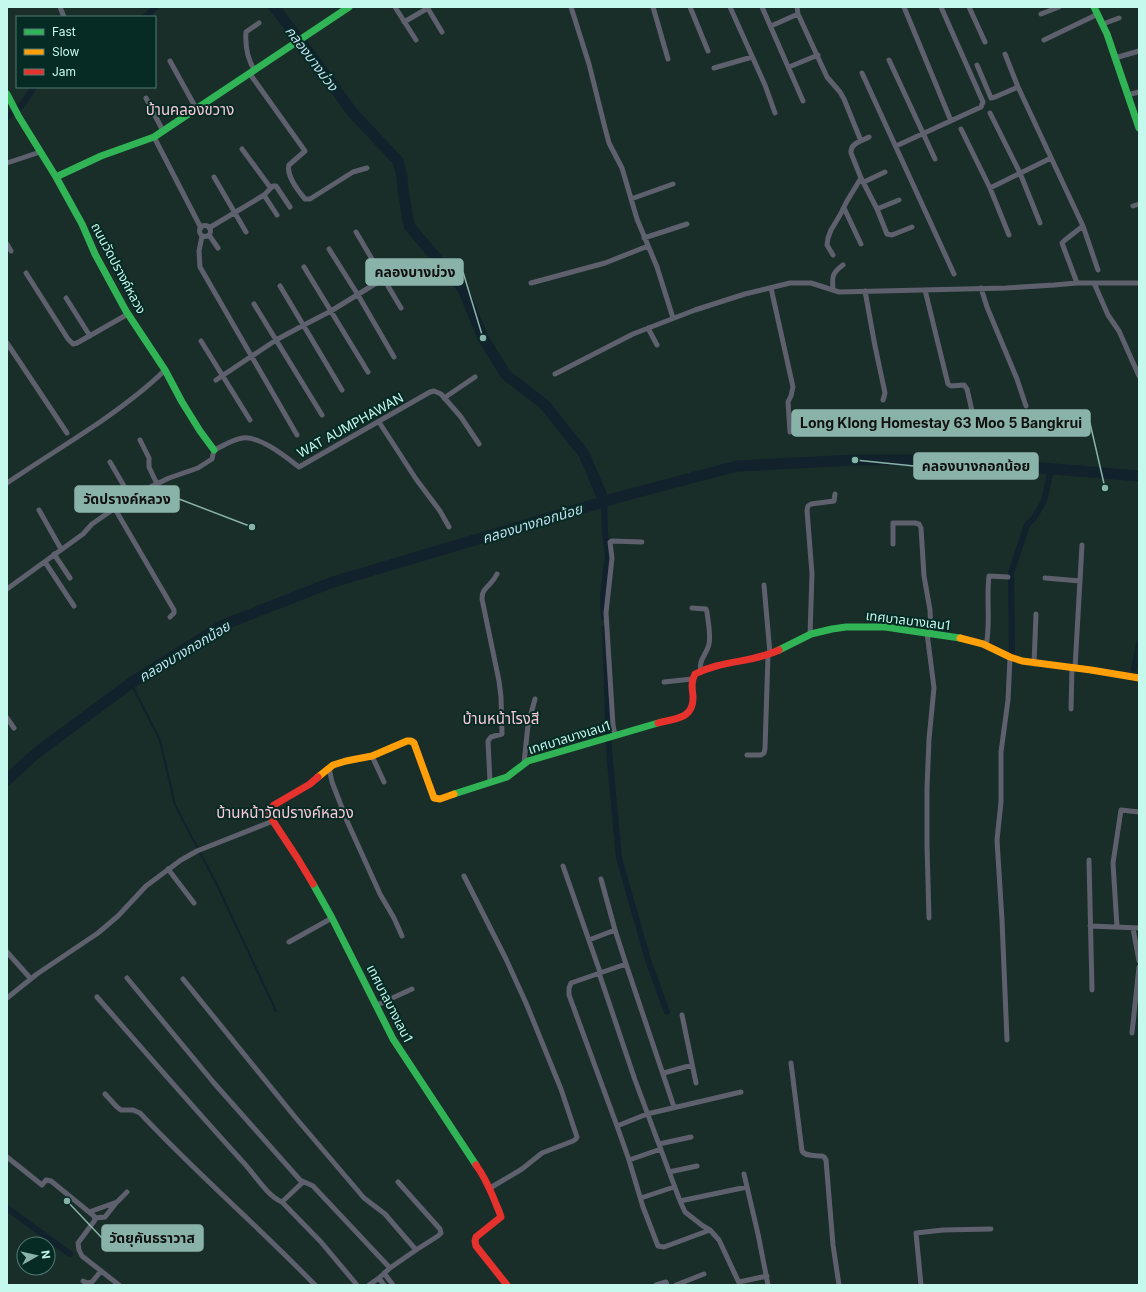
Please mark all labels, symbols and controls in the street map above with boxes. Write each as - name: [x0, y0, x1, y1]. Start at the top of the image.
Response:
- legend: [16, 16, 156, 88]
- water label: คลองบางม่วง: [282, 22, 343, 95]
- text: Fast: [52, 24, 76, 39]
- text: Slow: [52, 44, 80, 59]
- text: Jam: [52, 64, 76, 79]
- district label: บ้านคลองขวาง: [146, 100, 234, 119]
- street label: ถนนวัดปรางค์หลวง: [88, 220, 150, 316]
- callout: คลองบางม่วง: [366, 259, 463, 285]
- text: คลองบางม่วง: [375, 263, 455, 280]
- street label: WAT AUMPHAWAN: [294, 389, 406, 461]
- callout: Long Klong Homestay 63 Moo 5 Bangkrui: [792, 410, 1090, 436]
- text: Long Klong Homestay 63 Moo 5 Bangkrui: [800, 414, 1082, 431]
- callout: คลองบางกอกน้อย: [914, 453, 1038, 479]
- text: คลองบางกอกน้อย: [922, 457, 1030, 474]
- callout: วัดปรางค์หลวง: [75, 486, 179, 512]
- text: วัดปรางค์หลวง: [83, 490, 171, 507]
- water label: คลองบางกอกน้อย: [480, 499, 586, 546]
- street label: เทศบาลบางเลน1: [865, 607, 951, 633]
- water label: คลองบางกอกน้อย: [135, 616, 234, 685]
- district label: บ้านหน้าโรงสี: [463, 709, 540, 728]
- street label: เทศบาลบางเลน1: [526, 717, 612, 757]
- district label: บ้านหน้าวัดปรางค์หลวง: [216, 803, 354, 822]
- street label: เทศบาลบางเลน1: [364, 962, 416, 1044]
- callout: วัดยุคันธราวาส: [102, 1225, 203, 1251]
- text: วัดยุคันธราวาส: [109, 1229, 195, 1247]
- north arrow: [16, 1236, 56, 1276]
- text: N: [38, 1249, 53, 1260]

